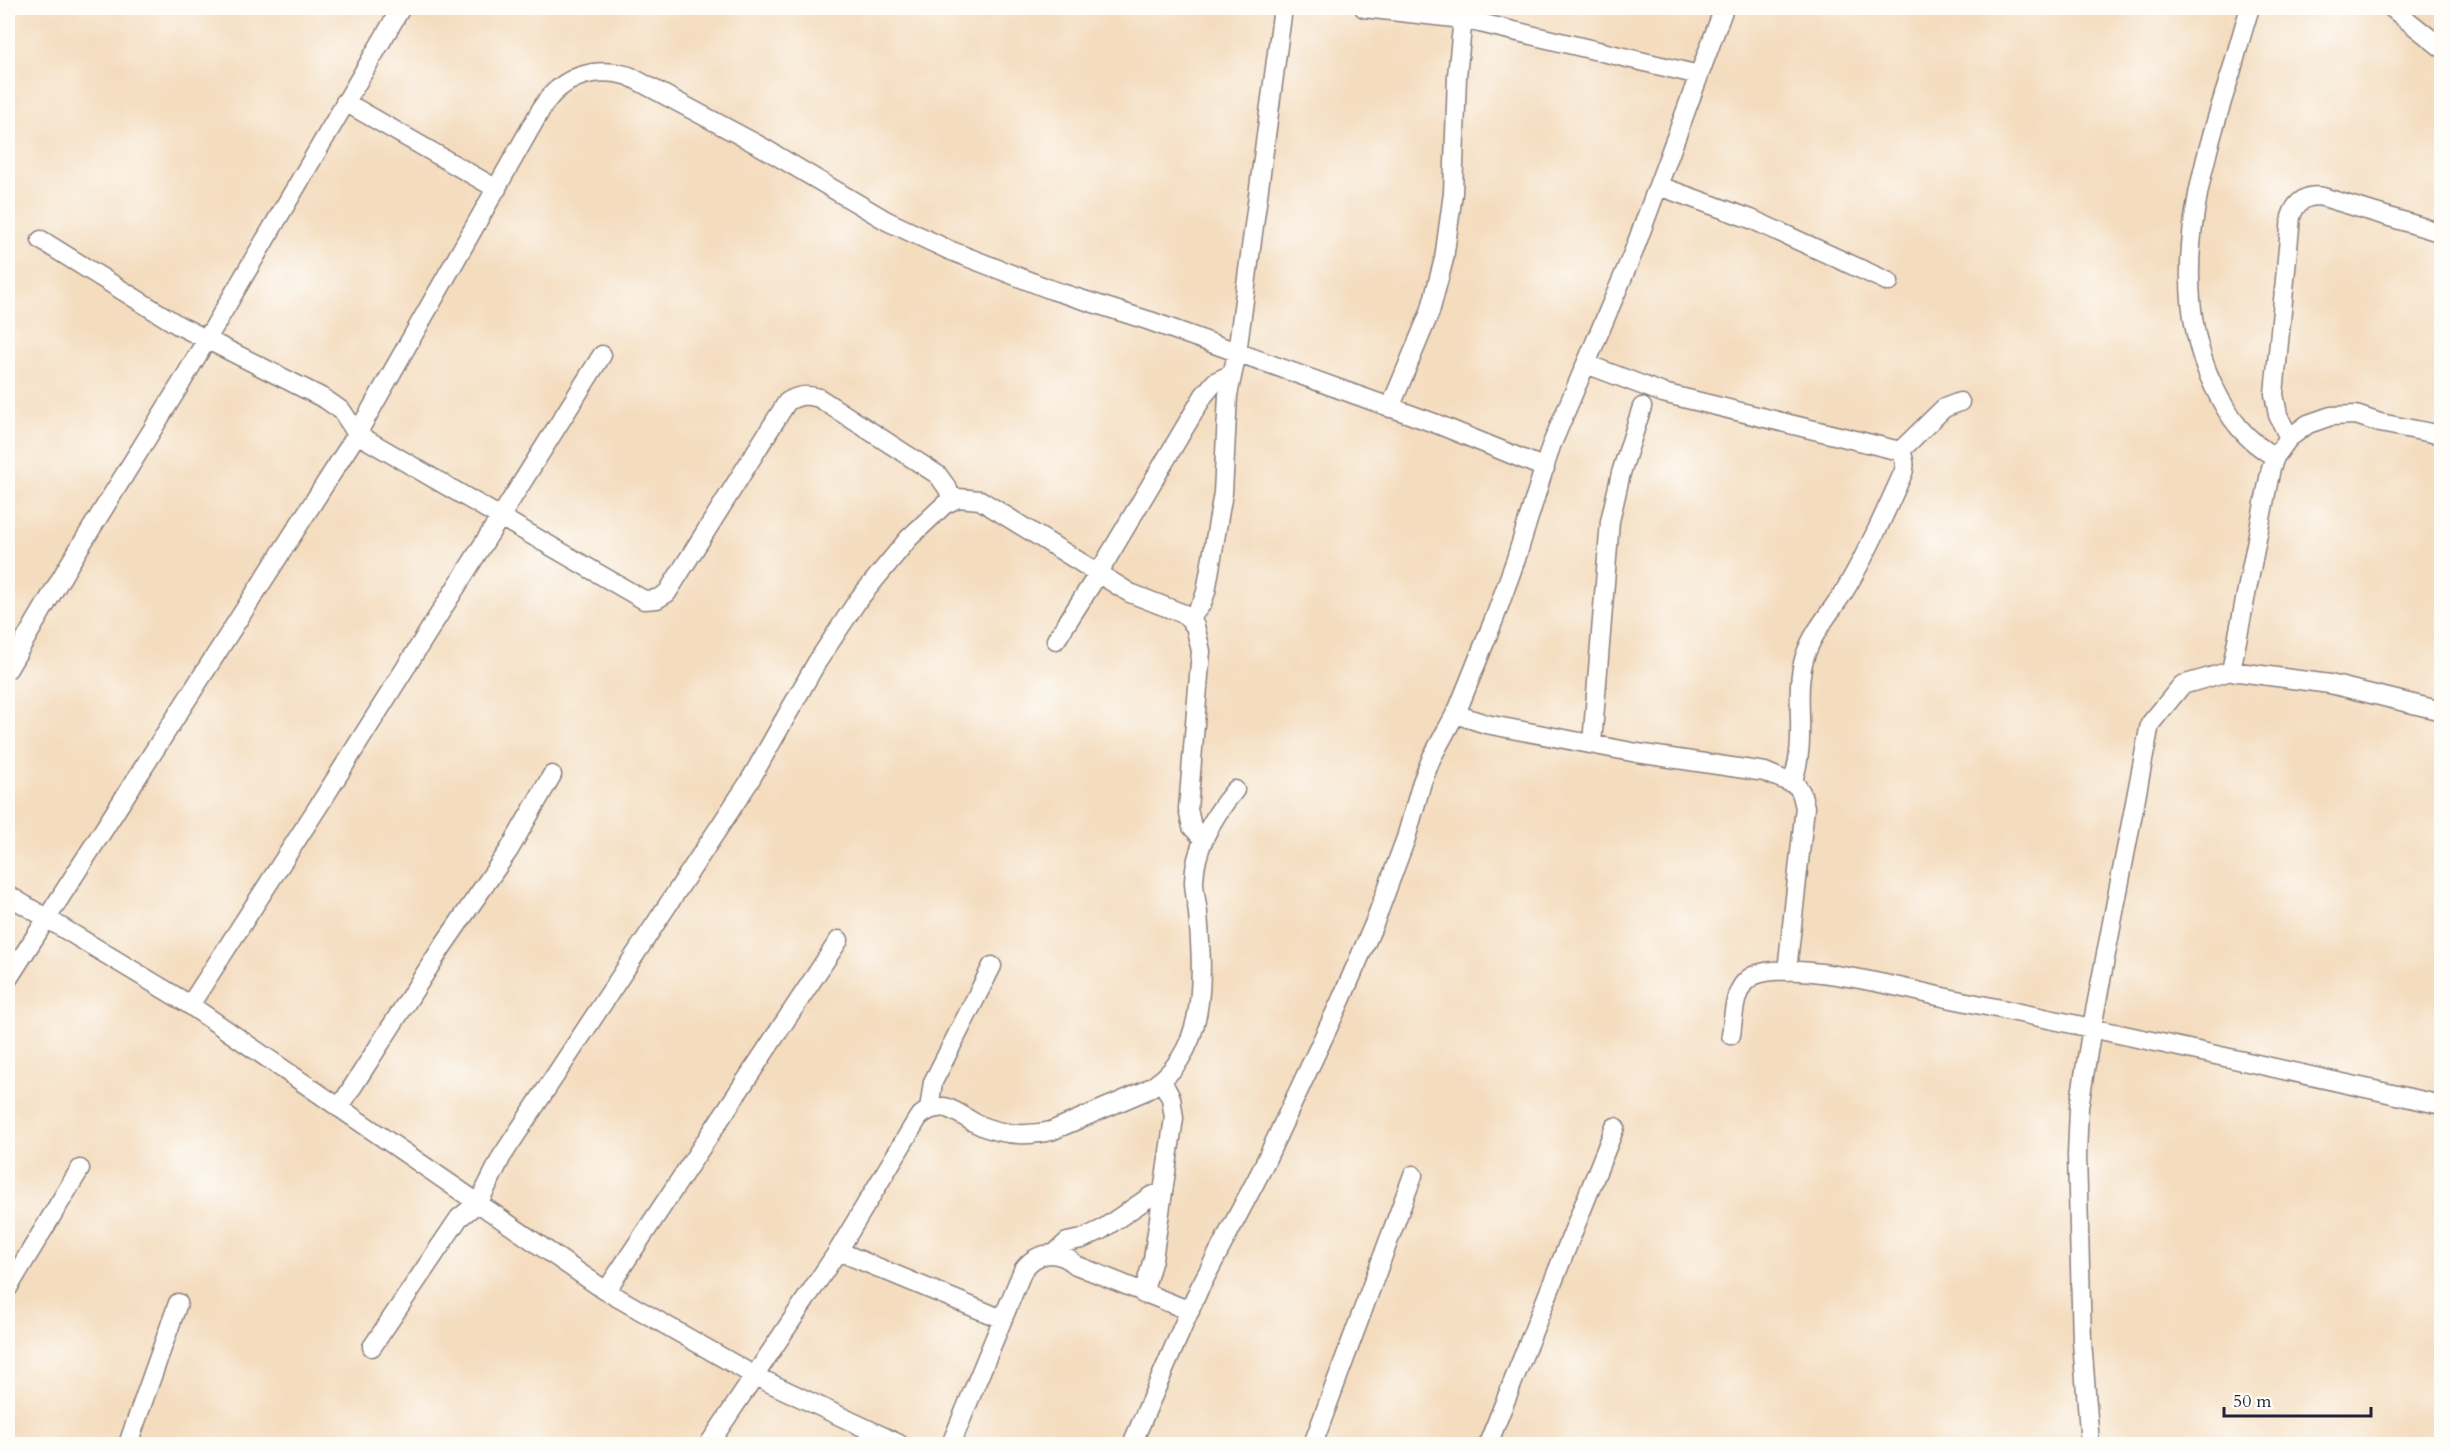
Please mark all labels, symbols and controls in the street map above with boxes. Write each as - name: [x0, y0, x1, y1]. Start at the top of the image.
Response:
- scale bar: [2224, 1380, 2371, 1418]
- text: 50 m: [2233, 1389, 2272, 1414]

